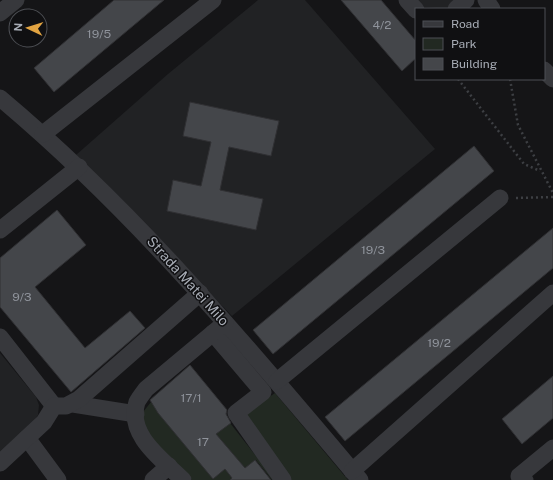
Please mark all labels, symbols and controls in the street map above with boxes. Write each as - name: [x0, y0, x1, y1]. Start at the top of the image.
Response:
- north arrow: [8, 8, 48, 48]
- legend: [415, 8, 545, 80]
- text: Road: [451, 17, 479, 31]
- house number: 4/2: [373, 18, 391, 32]
- text: N: [12, 23, 24, 32]
- house number: 19/5: [87, 27, 111, 41]
- text: Park: [451, 37, 477, 51]
- text: Building: [451, 57, 497, 71]
- street label: Strada Matei Milo: [144, 233, 232, 329]
- house number: 19/3: [361, 243, 385, 257]
- house number: 9/3: [12, 290, 32, 304]
- house number: 19/2: [427, 336, 451, 350]
- house number: 17/1: [180, 391, 202, 405]
- house number: 17: [197, 435, 209, 449]

